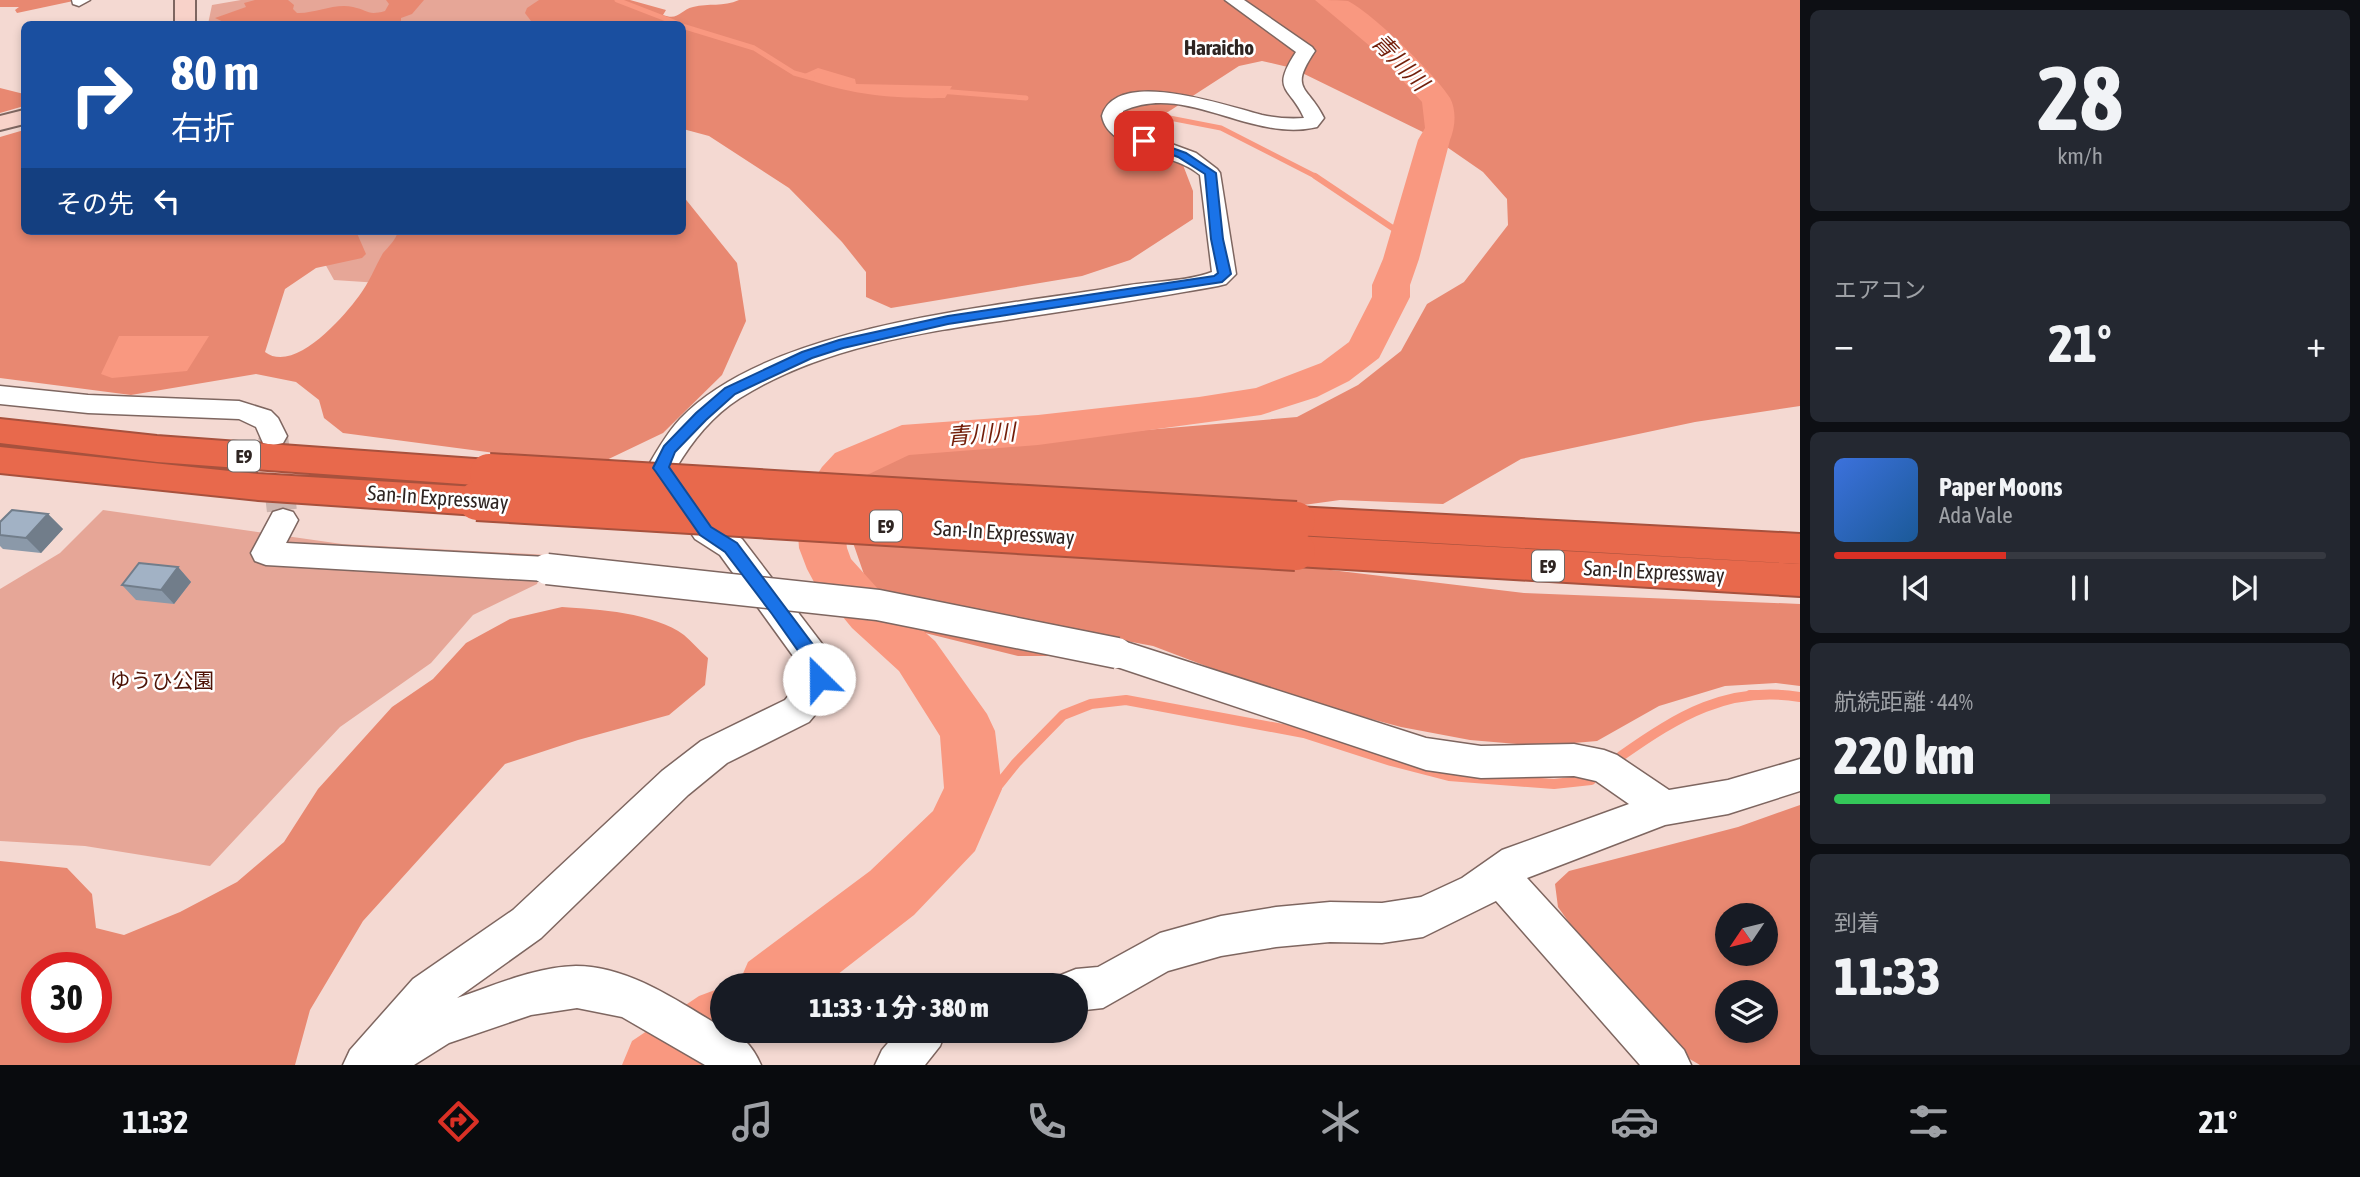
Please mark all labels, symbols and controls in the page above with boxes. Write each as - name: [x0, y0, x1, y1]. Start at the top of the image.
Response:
- water label: 青川川: [1367, 28, 1435, 98]
- district label: Haraicho: [1184, 35, 1254, 59]
- text: 80 m: [171, 44, 259, 100]
- text: 28: [2037, 45, 2123, 149]
- icon: right: [56, 49, 147, 140]
- text: 右折: [171, 109, 235, 146]
- pin: [1114, 111, 1174, 171]
- icon: arrive: [1125, 122, 1163, 160]
- text: km/h: [2057, 143, 2103, 169]
- icon: left: [148, 182, 186, 220]
- text: その先: [56, 189, 134, 219]
- text: エアコン: [1834, 277, 1926, 303]
- text: 21°: [2048, 313, 2112, 373]
- text: −: [1834, 322, 1854, 365]
- text: +: [2306, 322, 2326, 365]
- water label: 青川川: [946, 418, 1019, 449]
- road number: E9: [228, 440, 260, 471]
- text: Paper Moons: [1939, 472, 2062, 502]
- street label: San-In Expressway: [367, 480, 510, 514]
- text: Ada Vale: [1939, 502, 2013, 528]
- road number: E9: [870, 510, 902, 541]
- street label: San-In Expressway: [933, 515, 1076, 549]
- road number: E9: [1532, 551, 1564, 582]
- street label: San-In Expressway: [1583, 555, 1725, 587]
- icon: previous: [1897, 569, 1935, 607]
- icon: pause: [2061, 569, 2099, 607]
- icon: next: [2225, 569, 2263, 607]
- position arrow: [782, 642, 856, 716]
- park label: ゆうひ公園: [110, 668, 215, 692]
- text: 航続距離 · 44%: [1834, 689, 1973, 715]
- text: 220 km: [1834, 725, 1975, 785]
- north arrow: [1715, 903, 1778, 966]
- map controls: [1715, 903, 1778, 1043]
- text: 到着: [1834, 910, 1880, 936]
- text: 11:33: [1834, 946, 1941, 1006]
- speed limit sign: 30: [21, 952, 112, 1043]
- button: layers: [1715, 980, 1778, 1043]
- text: 11:33 · 1 分 · 380 m: [809, 993, 989, 1023]
- icon: directions: [434, 1097, 483, 1146]
- icon: music: [728, 1097, 777, 1146]
- icon: phone: [1022, 1097, 1071, 1146]
- icon: climate: [1316, 1097, 1365, 1146]
- icon: car: [1610, 1097, 1659, 1146]
- icon: filters: [1904, 1097, 1953, 1146]
- text: 11:32: [123, 1103, 188, 1140]
- text: 21°: [2198, 1103, 2237, 1140]

